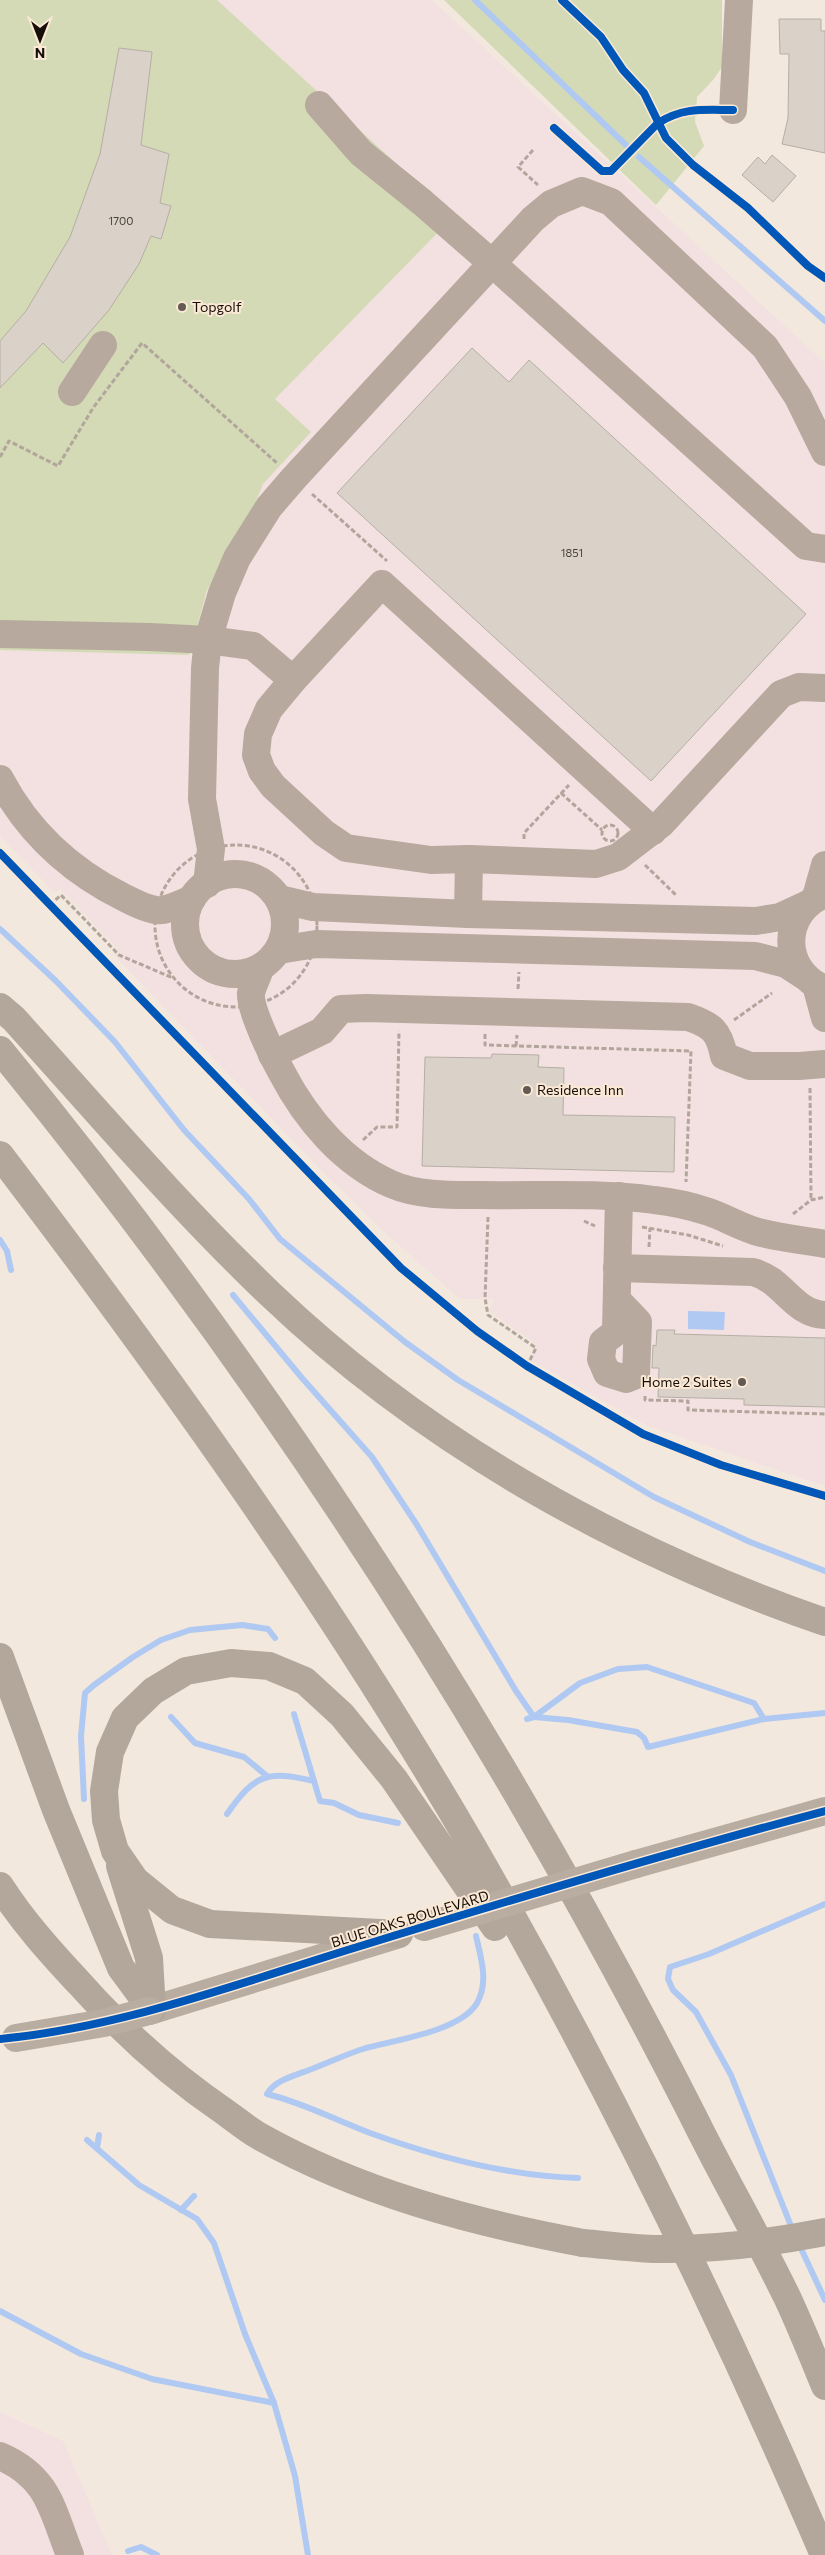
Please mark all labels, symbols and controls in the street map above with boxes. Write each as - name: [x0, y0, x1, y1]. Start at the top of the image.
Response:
- north arrow: [15, 15, 65, 65]
- text: N: [35, 45, 45, 62]
- house number: 1700: [109, 214, 133, 227]
- place label: Topgolf: [192, 298, 242, 315]
- marker: Topgolf: [176, 301, 188, 313]
- house number: 1851: [561, 546, 583, 559]
- place label: Residence Inn: [537, 1081, 624, 1098]
- marker: Residence Inn: [521, 1084, 533, 1096]
- place label: Home 2 Suites: [641, 1373, 732, 1390]
- marker: Home 2 Suites: [736, 1376, 748, 1388]
- street label: BLUE OAKS BOULEVARD: [329, 1886, 491, 1951]

